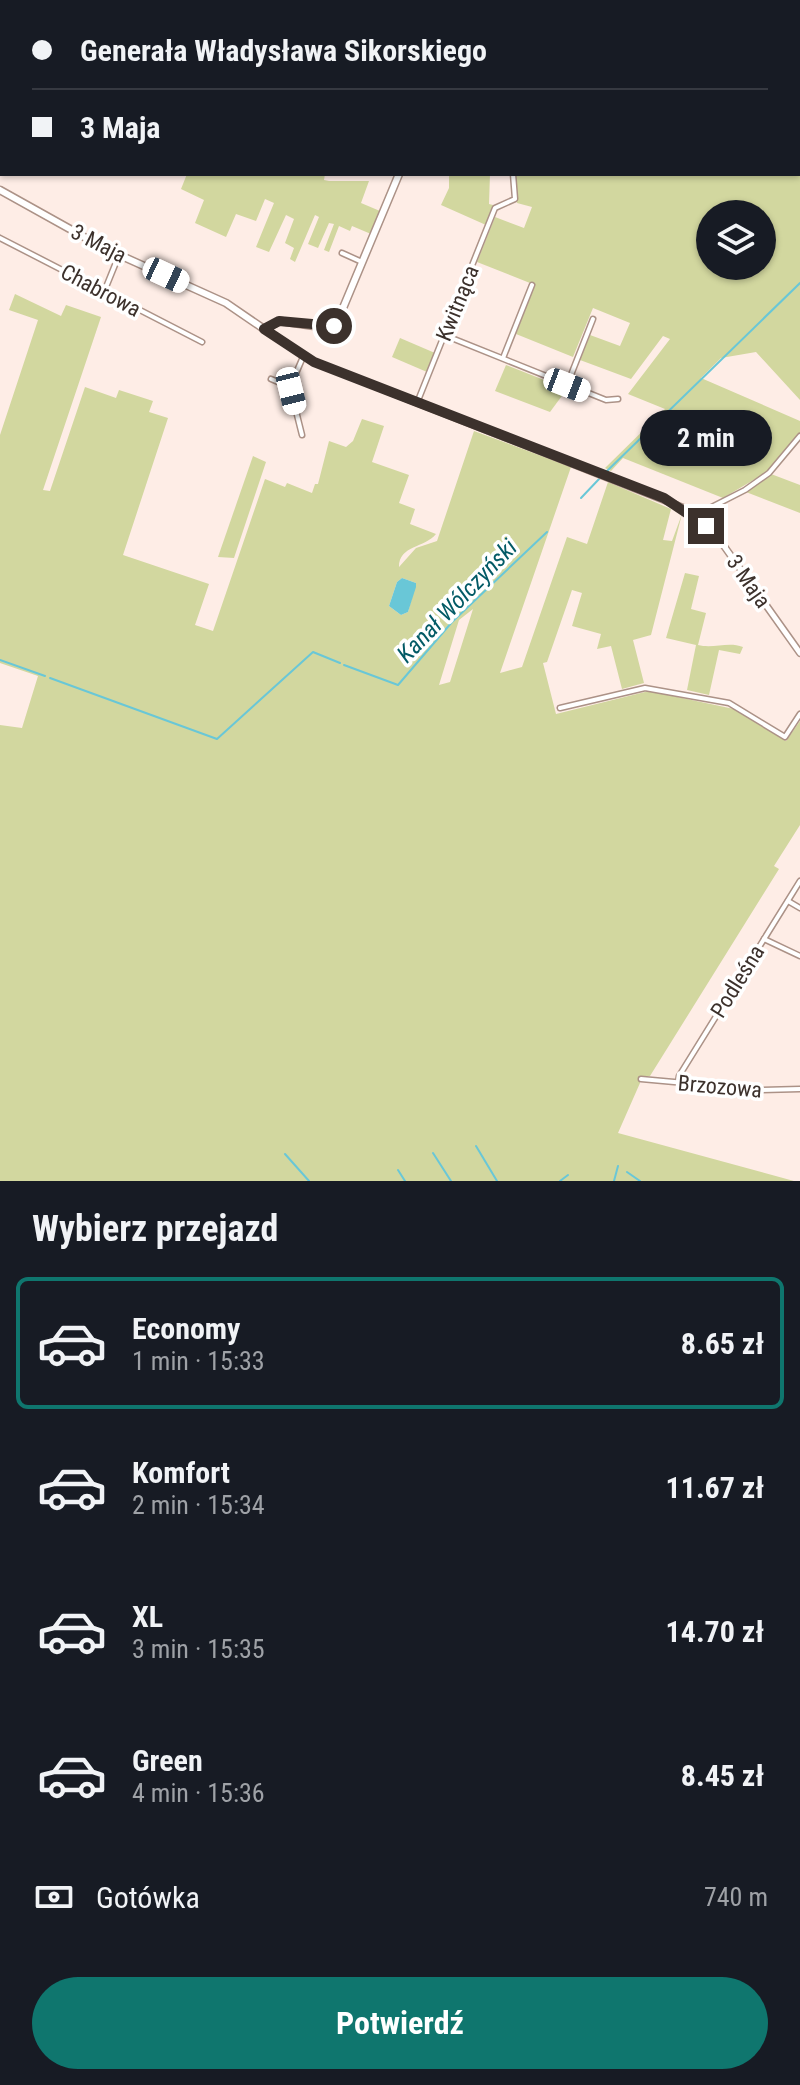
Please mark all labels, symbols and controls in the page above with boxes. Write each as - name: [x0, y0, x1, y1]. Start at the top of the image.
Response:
- text: Generała Władysława Sikorskiego: [80, 33, 487, 68]
- text: 3 Maja: [80, 110, 160, 145]
- map controls: [696, 200, 776, 280]
- button: layers: [696, 200, 776, 280]
- street label: 3 Maja: [67, 219, 131, 268]
- car: [139, 254, 193, 296]
- street label: Chabrowa: [57, 259, 145, 322]
- street label: Kwitnąca: [431, 262, 484, 345]
- route start: [316, 308, 352, 344]
- car: [274, 365, 308, 417]
- car: [540, 365, 594, 405]
- callout: 2 min: [640, 410, 772, 466]
- text: 2 min: [677, 423, 735, 453]
- route end: [688, 508, 724, 544]
- water label: Kanał Wólczyński: [391, 533, 523, 668]
- street label: 3 Maja: [722, 550, 776, 612]
- street label: Podleśna: [705, 940, 769, 1022]
- street label: Brzozowa: [677, 1070, 763, 1103]
- text: Wybierz przejazd: [32, 1208, 278, 1250]
- icon: car: [36, 1307, 108, 1379]
- text: Economy: [132, 1311, 240, 1346]
- text: 8.65 zł: [681, 1326, 764, 1361]
- text: 1 min · 15:33: [132, 1346, 265, 1376]
- icon: car: [36, 1451, 108, 1523]
- text: Komfort: [132, 1455, 230, 1490]
- text: 11.67 zł: [666, 1470, 764, 1505]
- text: 2 min · 15:34: [132, 1490, 265, 1520]
- icon: car: [36, 1595, 108, 1667]
- text: XL: [132, 1599, 163, 1634]
- text: 14.70 zł: [666, 1614, 764, 1649]
- text: 3 min · 15:35: [132, 1634, 265, 1664]
- icon: car: [36, 1739, 108, 1811]
- text: Green: [132, 1743, 203, 1778]
- text: 8.45 zł: [681, 1758, 764, 1793]
- text: 4 min · 15:36: [132, 1778, 265, 1808]
- icon: cash: [32, 1875, 76, 1919]
- text: Gotówka: [96, 1880, 200, 1915]
- text: 740 m: [704, 1882, 768, 1912]
- button: Potwierdź: [32, 1977, 768, 2069]

